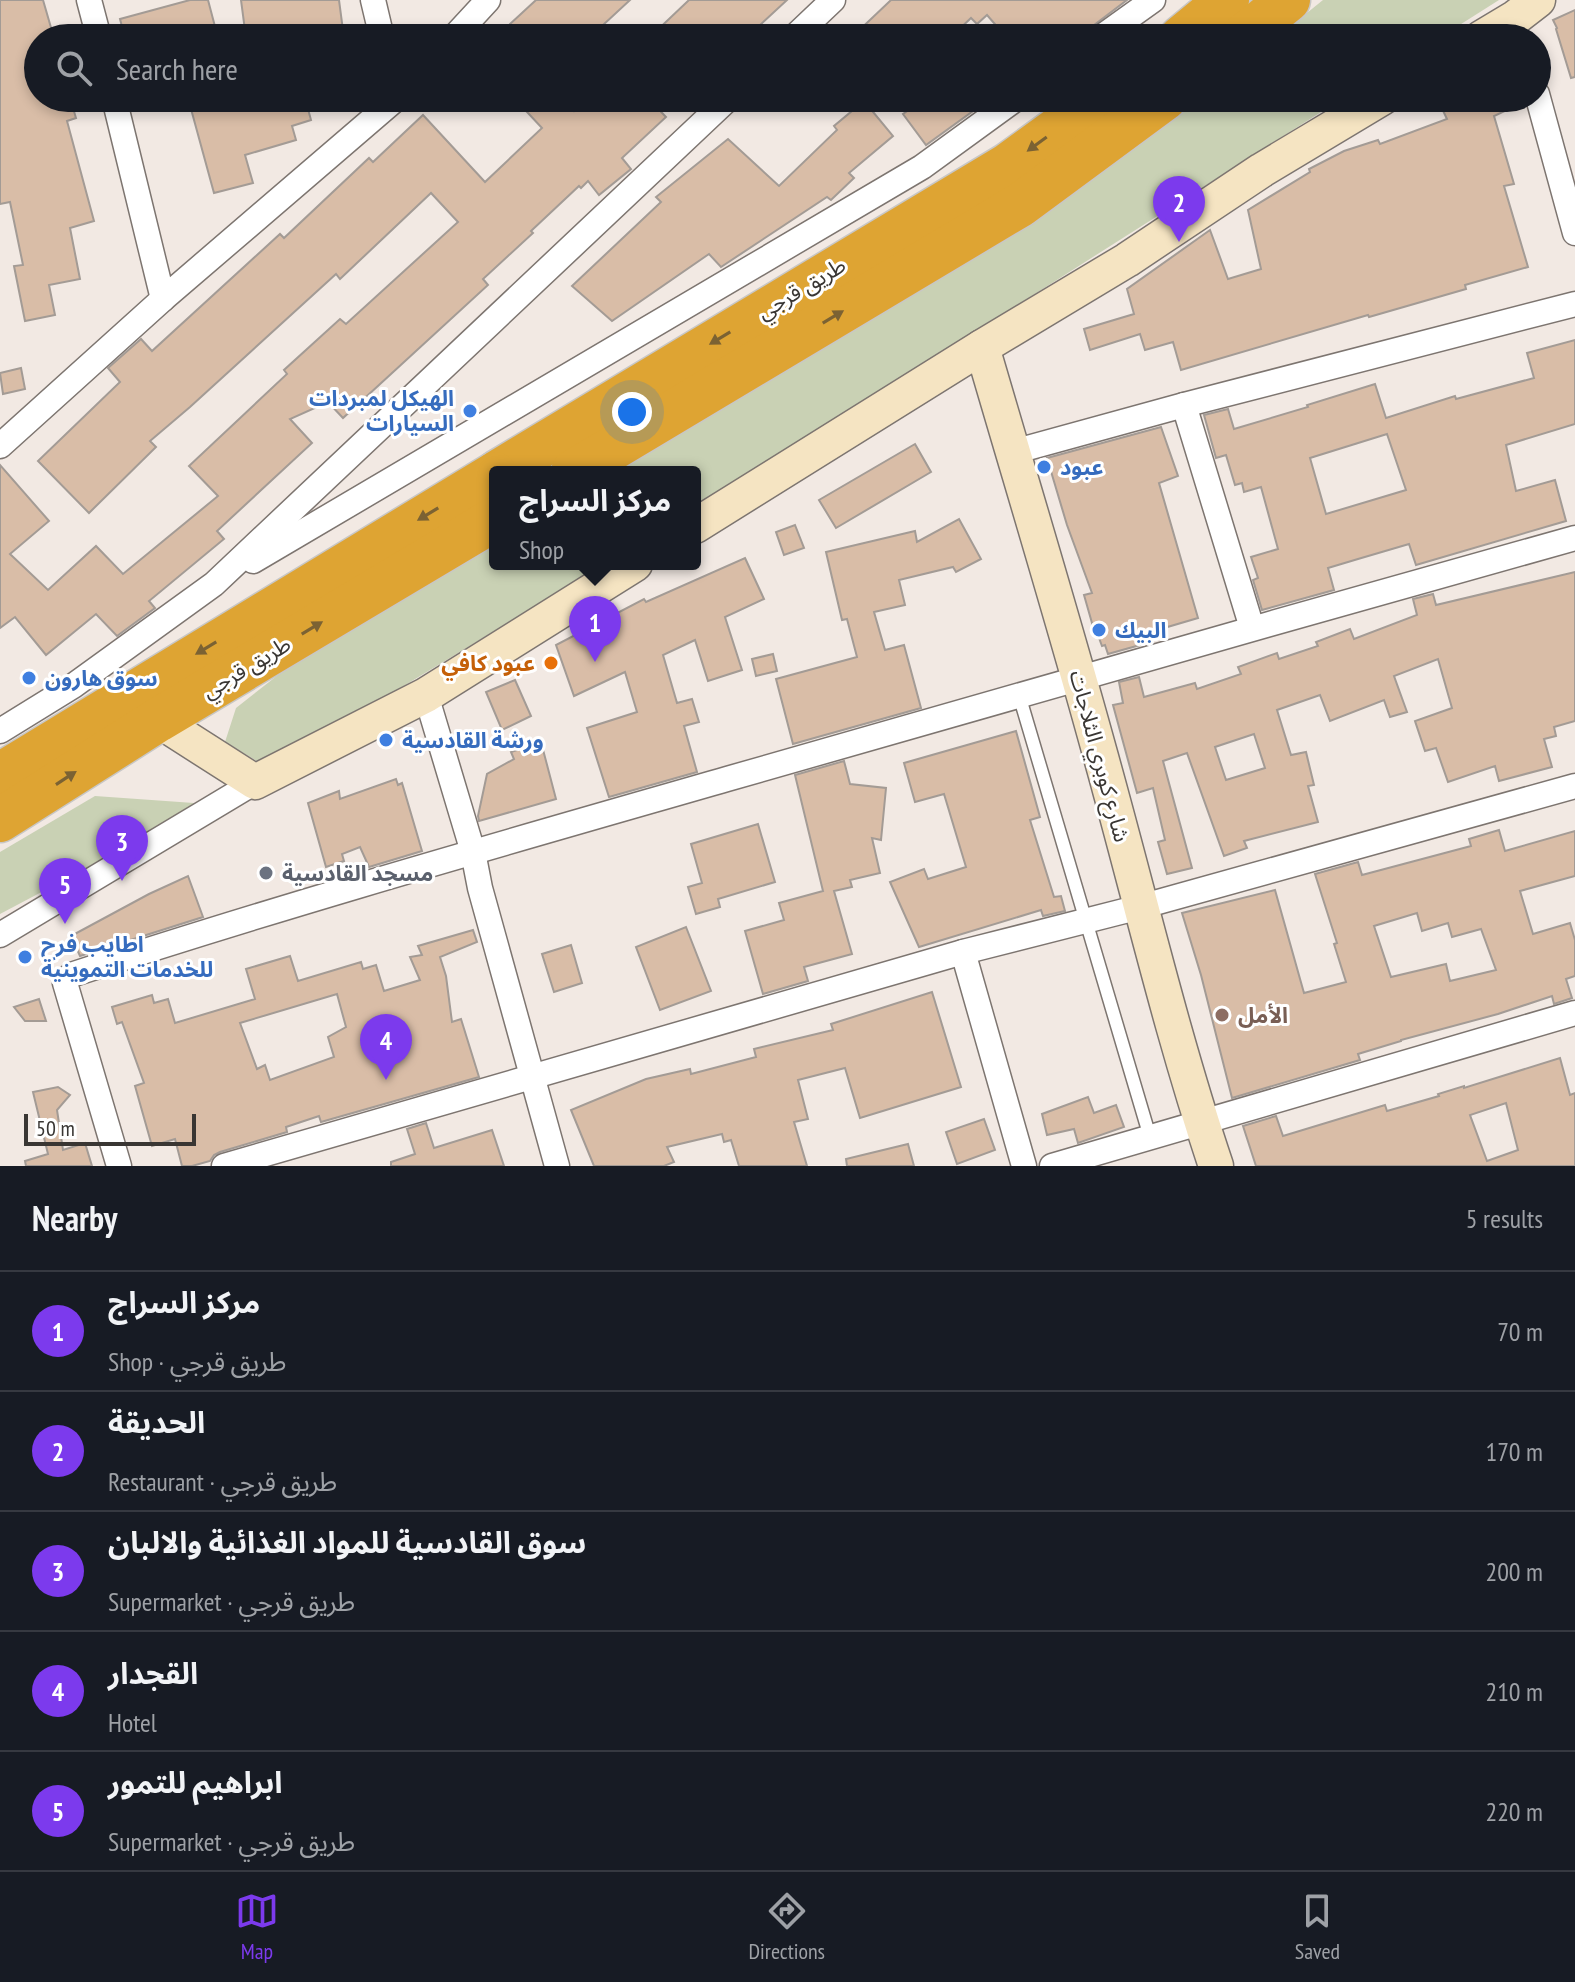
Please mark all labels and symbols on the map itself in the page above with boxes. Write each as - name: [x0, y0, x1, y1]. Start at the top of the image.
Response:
- one-way arrow: [1027, 135, 1047, 151]
- pin: 2: [1153, 176, 1205, 242]
- street label: طريق قرجي: [751, 251, 852, 328]
- one-way arrow: [822, 311, 844, 325]
- one-way arrow: [709, 330, 731, 344]
- place label: الهيكل لمبردات السيارات: [309, 384, 454, 437]
- your location: [612, 392, 652, 432]
- marker: الهيكل لمبردات السيارات: [461, 402, 479, 420]
- place label: عبود: [1060, 453, 1104, 481]
- marker: عبود: [1035, 458, 1053, 476]
- one-way arrow: [417, 507, 439, 521]
- pin: 1: [569, 596, 621, 662]
- place label: البيك: [1115, 616, 1166, 644]
- marker: البيك: [1090, 621, 1108, 639]
- one-way arrow: [300, 622, 323, 636]
- street label: طريق قرجي: [196, 630, 297, 707]
- one-way arrow: [195, 641, 217, 655]
- place label: عبود كافي: [441, 649, 535, 681]
- marker: عبود كافي: [542, 654, 560, 672]
- place label: سوق هارون: [45, 664, 158, 692]
- street label: شارع كوبري الثلاجات: [1061, 667, 1136, 846]
- marker: سوق هارون: [20, 669, 38, 687]
- place label: ورشة القادسية: [402, 726, 544, 754]
- marker: ورشة القادسية: [377, 731, 395, 749]
- one-way arrow: [55, 771, 76, 786]
- pin: 3: [96, 815, 148, 881]
- pin: 5: [39, 858, 91, 924]
- place label: مسجد القادسية: [282, 859, 433, 887]
- marker: مسجد القادسية: [257, 864, 275, 882]
- place label: اطايب فرح للخدمات التموينية: [41, 930, 213, 983]
- marker: اطايب فرح للخدمات التموينية: [16, 948, 34, 966]
- place label: الأمل: [1238, 1001, 1288, 1029]
- marker: الأمل: [1213, 1006, 1231, 1024]
- pin: 4: [360, 1014, 412, 1080]
- scale bar: [24, 1110, 196, 1146]

